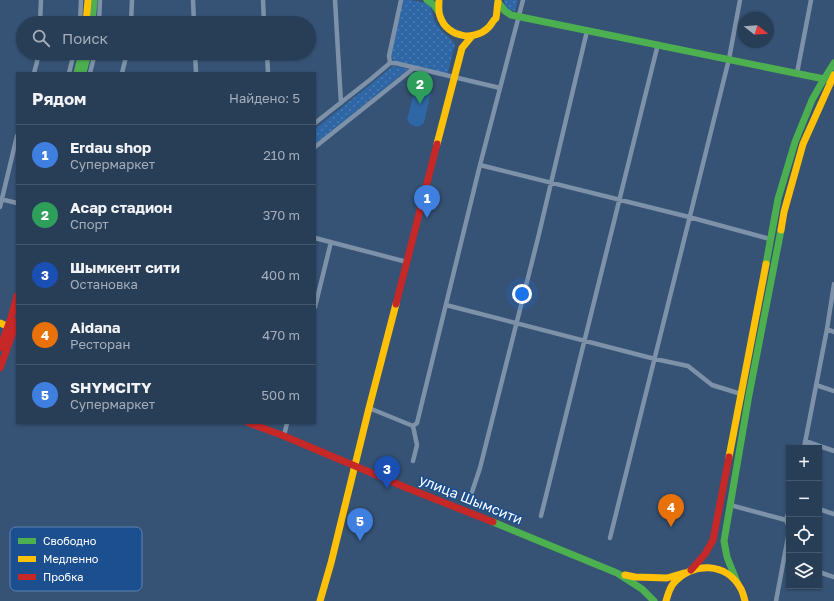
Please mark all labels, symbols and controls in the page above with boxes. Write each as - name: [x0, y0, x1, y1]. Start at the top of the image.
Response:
- north arrow: [738, 12, 774, 48]
- search box: [16, 16, 316, 60]
- icon: search: [30, 27, 52, 49]
- text: Поиск: [62, 29, 108, 47]
- pin: 2: [407, 71, 433, 104]
- text: Рядом: [32, 88, 86, 109]
- text: Найдено: 5: [229, 90, 300, 106]
- text: Erdau shop: [70, 138, 151, 156]
- text: 1: [42, 147, 48, 163]
- text: 210 m: [263, 147, 300, 163]
- text: Супермаркет: [70, 156, 155, 172]
- pin: 1: [414, 185, 440, 218]
- text: Асар стадион: [70, 198, 172, 216]
- text: 2: [41, 207, 49, 223]
- text: 370 m: [263, 207, 300, 223]
- text: Спорт: [70, 216, 109, 232]
- text: Шымкент сити: [70, 258, 180, 276]
- text: 3: [41, 267, 49, 283]
- text: 400 m: [261, 267, 300, 283]
- text: Остановка: [70, 276, 138, 292]
- your location: [512, 284, 532, 304]
- text: Aidana: [70, 318, 120, 336]
- text: 4: [41, 327, 49, 343]
- text: 470 m: [262, 327, 300, 343]
- text: Ресторан: [70, 336, 130, 352]
- text: SHYMCITY: [70, 378, 152, 396]
- text: 5: [41, 387, 49, 403]
- text: 500 m: [262, 387, 300, 403]
- text: Супермаркет: [70, 396, 155, 412]
- map controls: [786, 445, 822, 589]
- button: +: [786, 445, 822, 481]
- pin: 3: [374, 456, 400, 489]
- street label: улица Шымсити: [417, 471, 525, 527]
- button: −: [786, 481, 822, 517]
- pin: 4: [658, 494, 684, 527]
- pin: 5: [347, 508, 373, 541]
- button: locate: [786, 517, 822, 553]
- legend: [10, 527, 142, 591]
- text: Свободно: [43, 534, 97, 547]
- text: Медленно: [43, 552, 99, 565]
- button: layers: [786, 553, 822, 589]
- text: Пробка: [43, 570, 84, 583]

